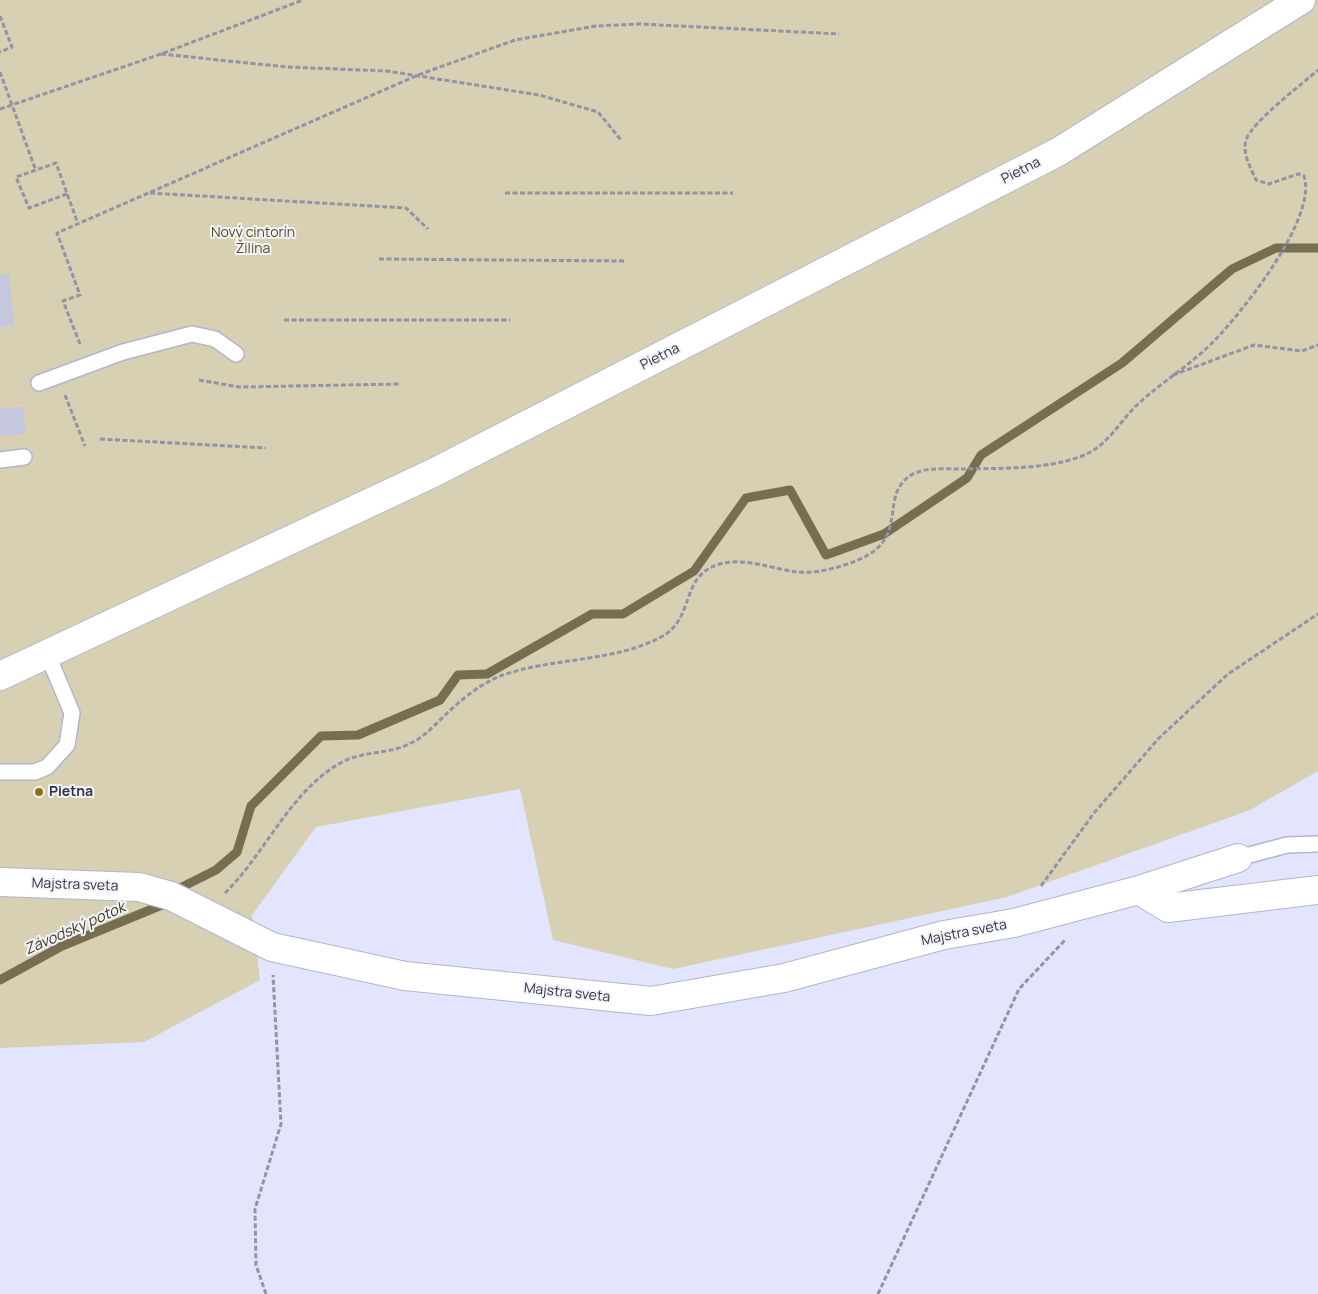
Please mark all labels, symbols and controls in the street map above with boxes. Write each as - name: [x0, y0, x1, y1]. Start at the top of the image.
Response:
- street label: Pietna: [999, 154, 1043, 188]
- park label: Nový cintorín Žilina: [211, 225, 295, 258]
- street label: Pietna: [638, 340, 682, 374]
- place label: Pietna: [49, 784, 93, 800]
- marker: Pietna: [33, 786, 45, 798]
- street label: Majstra sveta: [31, 875, 119, 895]
- water label: Závodský potok: [22, 899, 128, 959]
- street label: Majstra sveta: [920, 916, 1008, 950]
- street label: Majstra sveta: [523, 980, 611, 1006]

